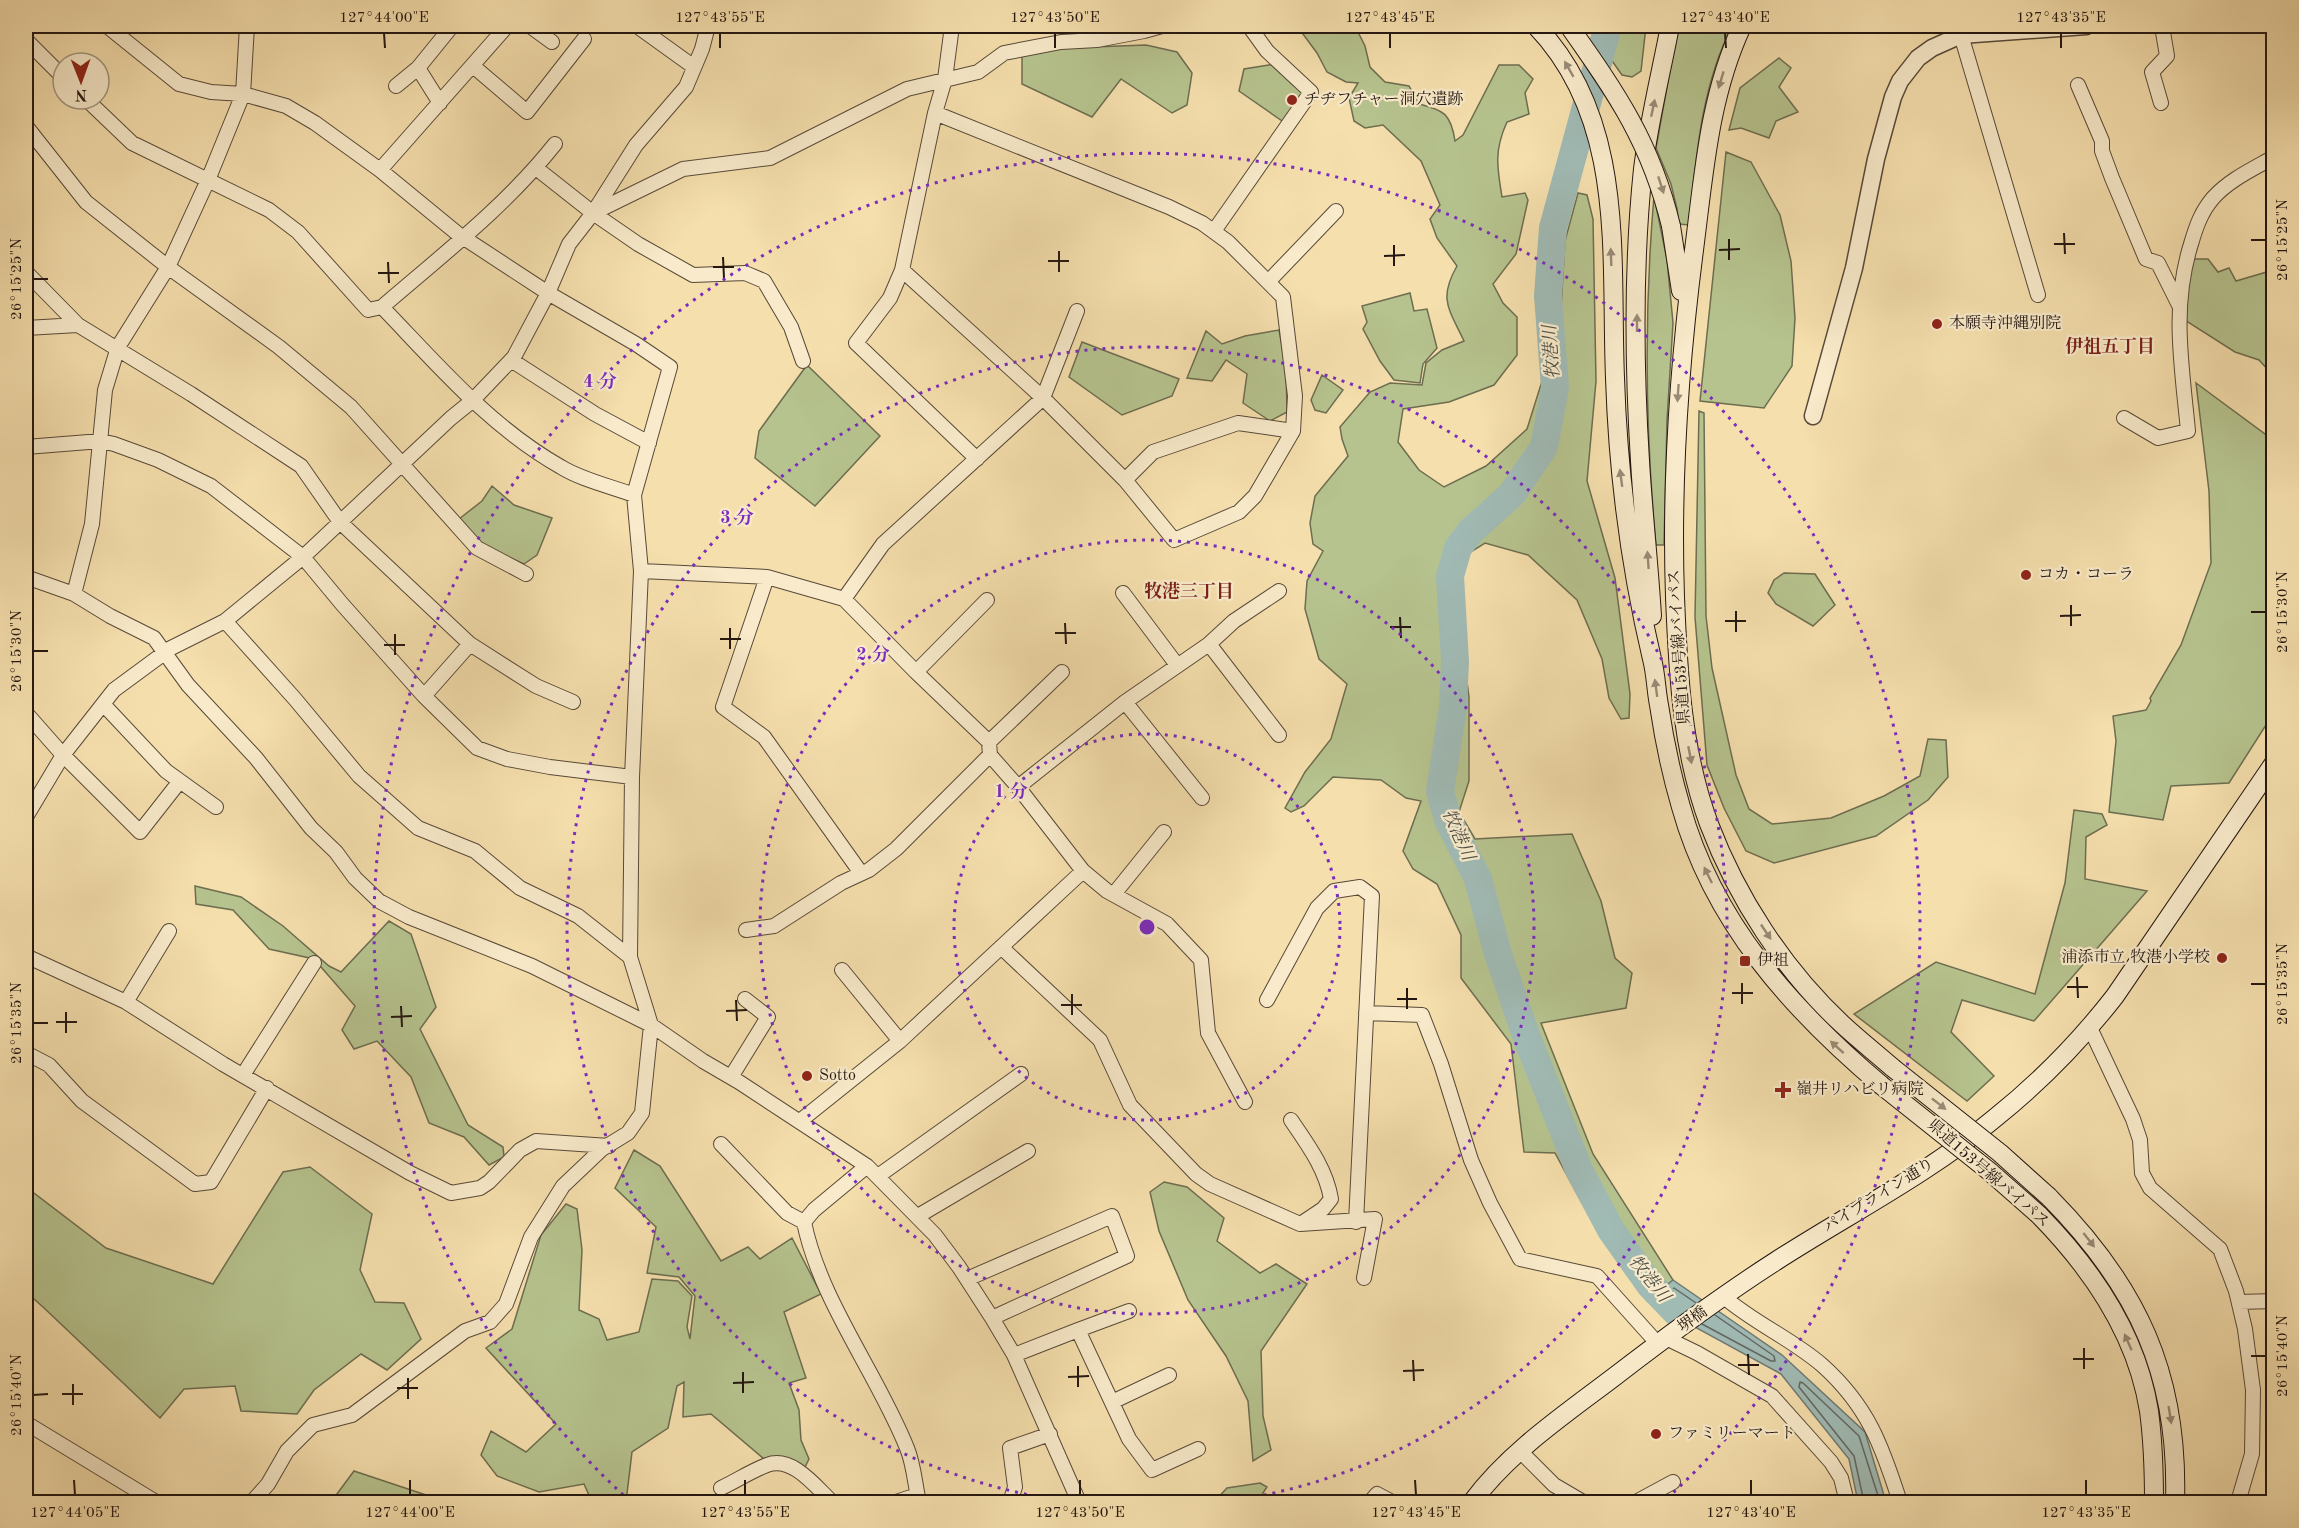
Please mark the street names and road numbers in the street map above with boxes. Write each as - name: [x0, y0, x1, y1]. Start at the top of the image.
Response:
- street label: 県道153号線バイパス: [1665, 569, 1693, 725]
- street label: 県道153号線バイパス: [1924, 1115, 2053, 1231]
- street label: パイプライン通り: [1820, 1154, 1937, 1236]
- street label: 堺橋: [1674, 1303, 1711, 1336]

